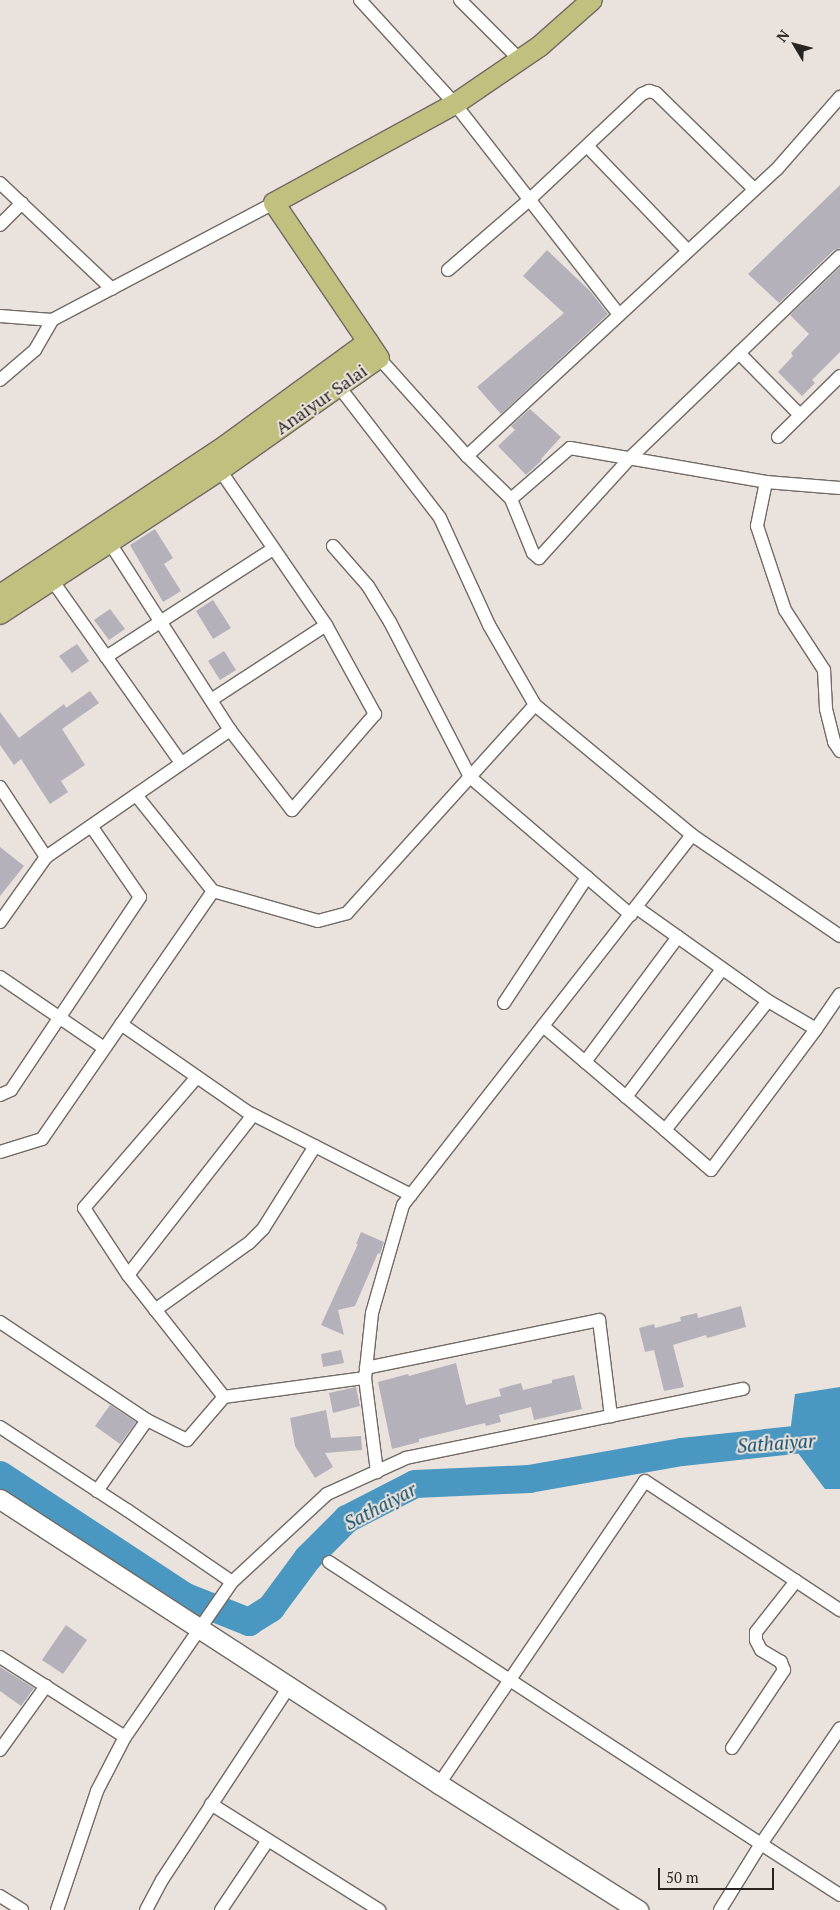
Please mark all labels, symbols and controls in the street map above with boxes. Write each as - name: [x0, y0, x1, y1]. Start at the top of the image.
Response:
- north arrow: [770, 20, 820, 70]
- text: N: [772, 26, 793, 46]
- street label: Anaiyur Salai: [271, 360, 371, 438]
- water label: Sathaiyar: [736, 1429, 816, 1457]
- water label: Sathaiyar: [340, 1478, 420, 1534]
- scale bar: [660, 1858, 776, 1890]
- text: 50 m: [666, 1867, 699, 1887]

